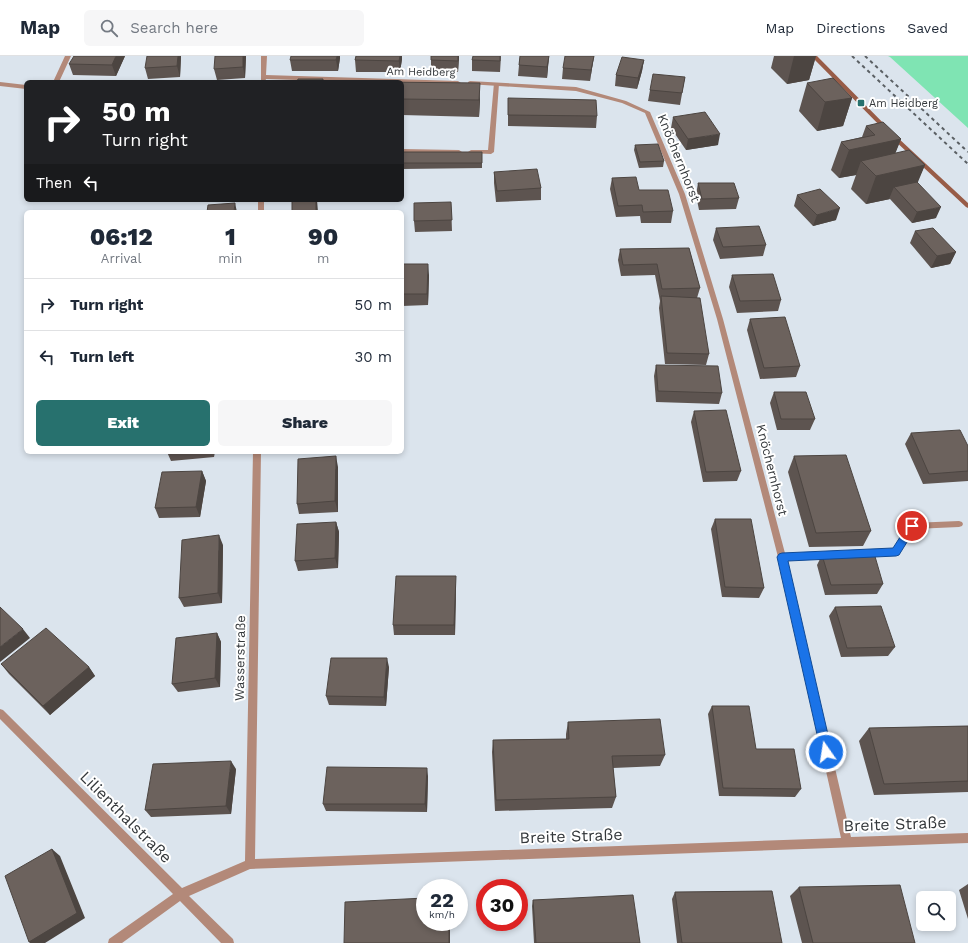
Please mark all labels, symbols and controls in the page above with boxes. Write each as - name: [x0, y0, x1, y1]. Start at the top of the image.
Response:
- search box: [84, 10, 364, 46]
- text: Map: [20, 16, 60, 39]
- icon: search: [98, 17, 120, 39]
- text: Search here: [130, 19, 218, 37]
- text: Map: [766, 20, 794, 36]
- text: Directions: [816, 20, 885, 36]
- text: Saved: [907, 20, 948, 36]
- street label: Am Heidberg: [386, 65, 456, 79]
- text: 50 m: [102, 95, 171, 128]
- icon: right: [36, 96, 88, 148]
- place label: Am Heidberg: [869, 97, 938, 110]
- marker: Am Heidberg: [856, 98, 866, 108]
- street label: Knöchernhorst: [654, 112, 704, 205]
- text: Turn right: [102, 129, 188, 150]
- icon: left: [80, 172, 102, 194]
- text: Then: [36, 174, 72, 192]
- text: 06:12: [90, 223, 153, 251]
- text: 1: [225, 223, 236, 251]
- text: 90: [308, 223, 338, 251]
- text: Arrival: [101, 251, 141, 266]
- text: min: [218, 251, 242, 266]
- text: m: [317, 251, 329, 266]
- icon: right: [36, 294, 58, 316]
- text: Turn right: [70, 296, 143, 314]
- text: 50 m: [355, 296, 392, 314]
- icon: left: [36, 346, 58, 368]
- text: Turn left: [70, 348, 134, 366]
- text: 30 m: [355, 348, 392, 366]
- button: Exit: [36, 400, 210, 446]
- button: Share: [218, 400, 392, 446]
- street label: Knöchernhorst: [753, 423, 791, 518]
- pin: [895, 509, 929, 543]
- icon: arrive: [901, 515, 923, 537]
- street label: Wasserstraße: [232, 615, 248, 701]
- position arrow: [805, 731, 847, 773]
- street label: Lilienthalstraße: [76, 767, 176, 867]
- street label: Breite Straße: [843, 813, 947, 835]
- street label: Breite Straße: [519, 825, 623, 847]
- speed limit sign: 30: [476, 879, 528, 931]
- text: 22: [430, 888, 454, 912]
- map controls: [916, 891, 956, 931]
- button: search: [916, 891, 956, 931]
- text: km/h: [429, 909, 455, 920]

